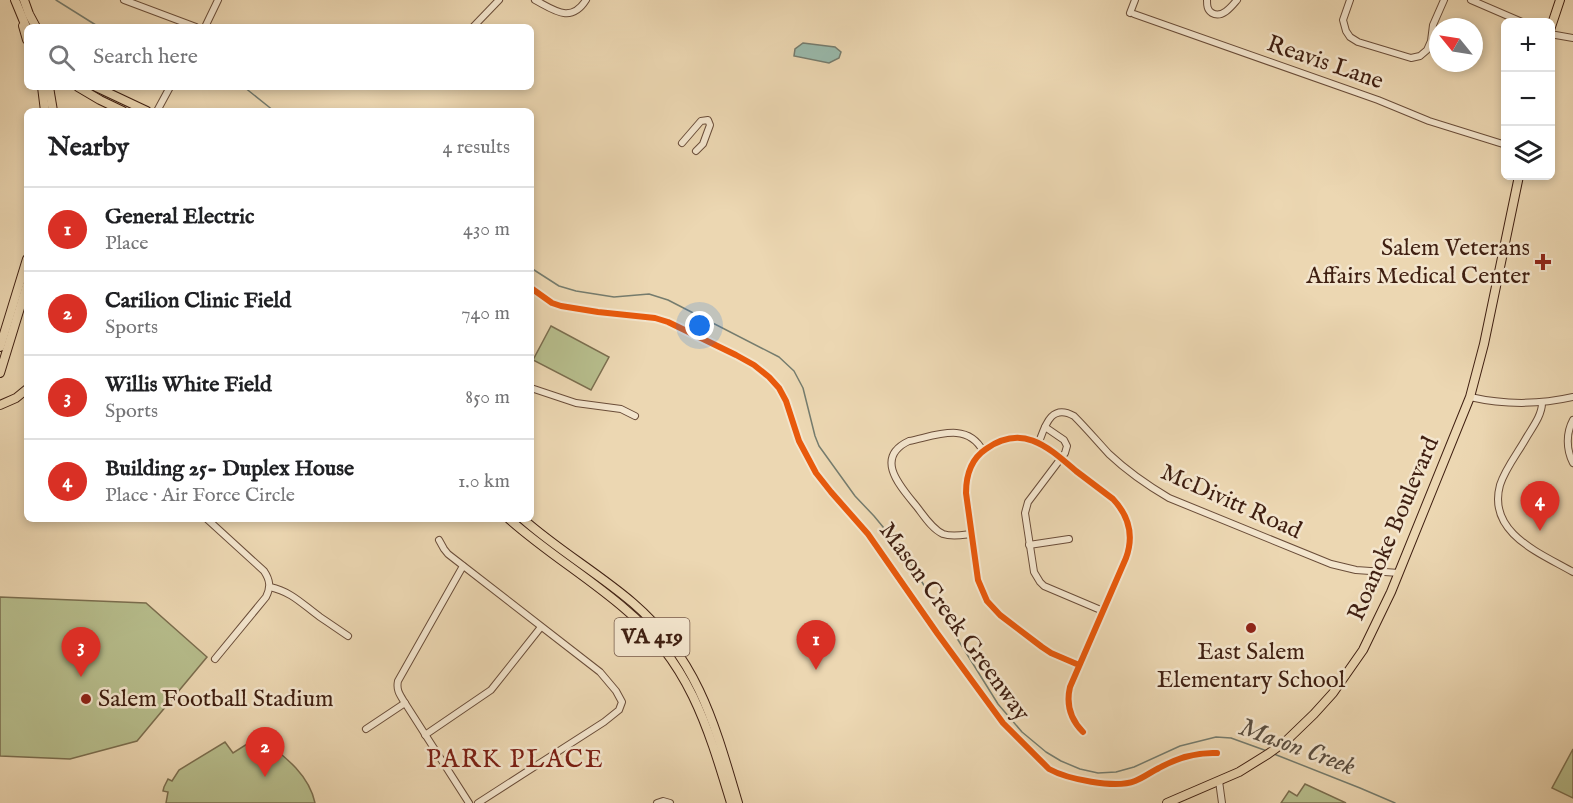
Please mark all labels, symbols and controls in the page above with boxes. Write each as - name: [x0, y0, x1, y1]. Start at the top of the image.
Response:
- north arrow: [1429, 18, 1483, 72]
- map controls: [1501, 18, 1555, 180]
- button: +: [1501, 18, 1555, 72]
- search box: [24, 24, 534, 90]
- street label: Reavis Lane: [1263, 29, 1387, 97]
- icon: search: [45, 41, 78, 74]
- text: Search here: [93, 43, 198, 71]
- button: −: [1501, 72, 1555, 126]
- button: layers: [1501, 126, 1555, 180]
- text: Nearby: [48, 131, 129, 164]
- text: 4 results: [443, 135, 510, 160]
- text: General Electric: [105, 203, 254, 231]
- text: 1: [64, 217, 71, 242]
- text: 430 m: [463, 217, 510, 242]
- text: Place: [105, 231, 148, 256]
- place label: Salem Veterans Affairs Medical Center: [1305, 233, 1530, 292]
- marker: Salem Veterans Affairs Medical Center: [1534, 253, 1552, 271]
- text: Carilion Clinic Field: [105, 287, 291, 315]
- text: 2: [63, 301, 72, 326]
- text: 740 m: [461, 301, 510, 326]
- your location: [685, 311, 714, 340]
- text: Sports: [105, 315, 158, 340]
- text: Willis White Field: [105, 371, 272, 399]
- text: 3: [64, 385, 71, 410]
- text: 850 m: [465, 385, 510, 410]
- text: Sports: [105, 399, 158, 424]
- street label: Roanoke Boulevard: [1341, 432, 1447, 626]
- text: Building 25- Duplex House: [105, 455, 354, 483]
- street label: McDivitt Road: [1156, 457, 1307, 547]
- text: 4: [63, 469, 72, 494]
- text: 1.0 km: [458, 469, 510, 494]
- pin: 4: [1520, 482, 1560, 531]
- text: Place · Air Force Circle: [105, 483, 295, 508]
- street label: Mason Creek Greenway: [871, 516, 1037, 728]
- road number: VA 419: [614, 618, 690, 656]
- pin: 1: [796, 620, 836, 670]
- marker: East Salem Elementary School: [1244, 621, 1258, 635]
- pin: 3: [62, 628, 100, 677]
- place label: East Salem Elementary School: [1157, 637, 1346, 696]
- place label: Salem Football Stadium: [98, 684, 334, 715]
- marker: Salem Football Stadium: [79, 692, 93, 706]
- water label: Mason Creek: [1234, 711, 1360, 783]
- pin: 2: [246, 728, 284, 777]
- district label: PARK PLACE: [426, 743, 604, 776]

